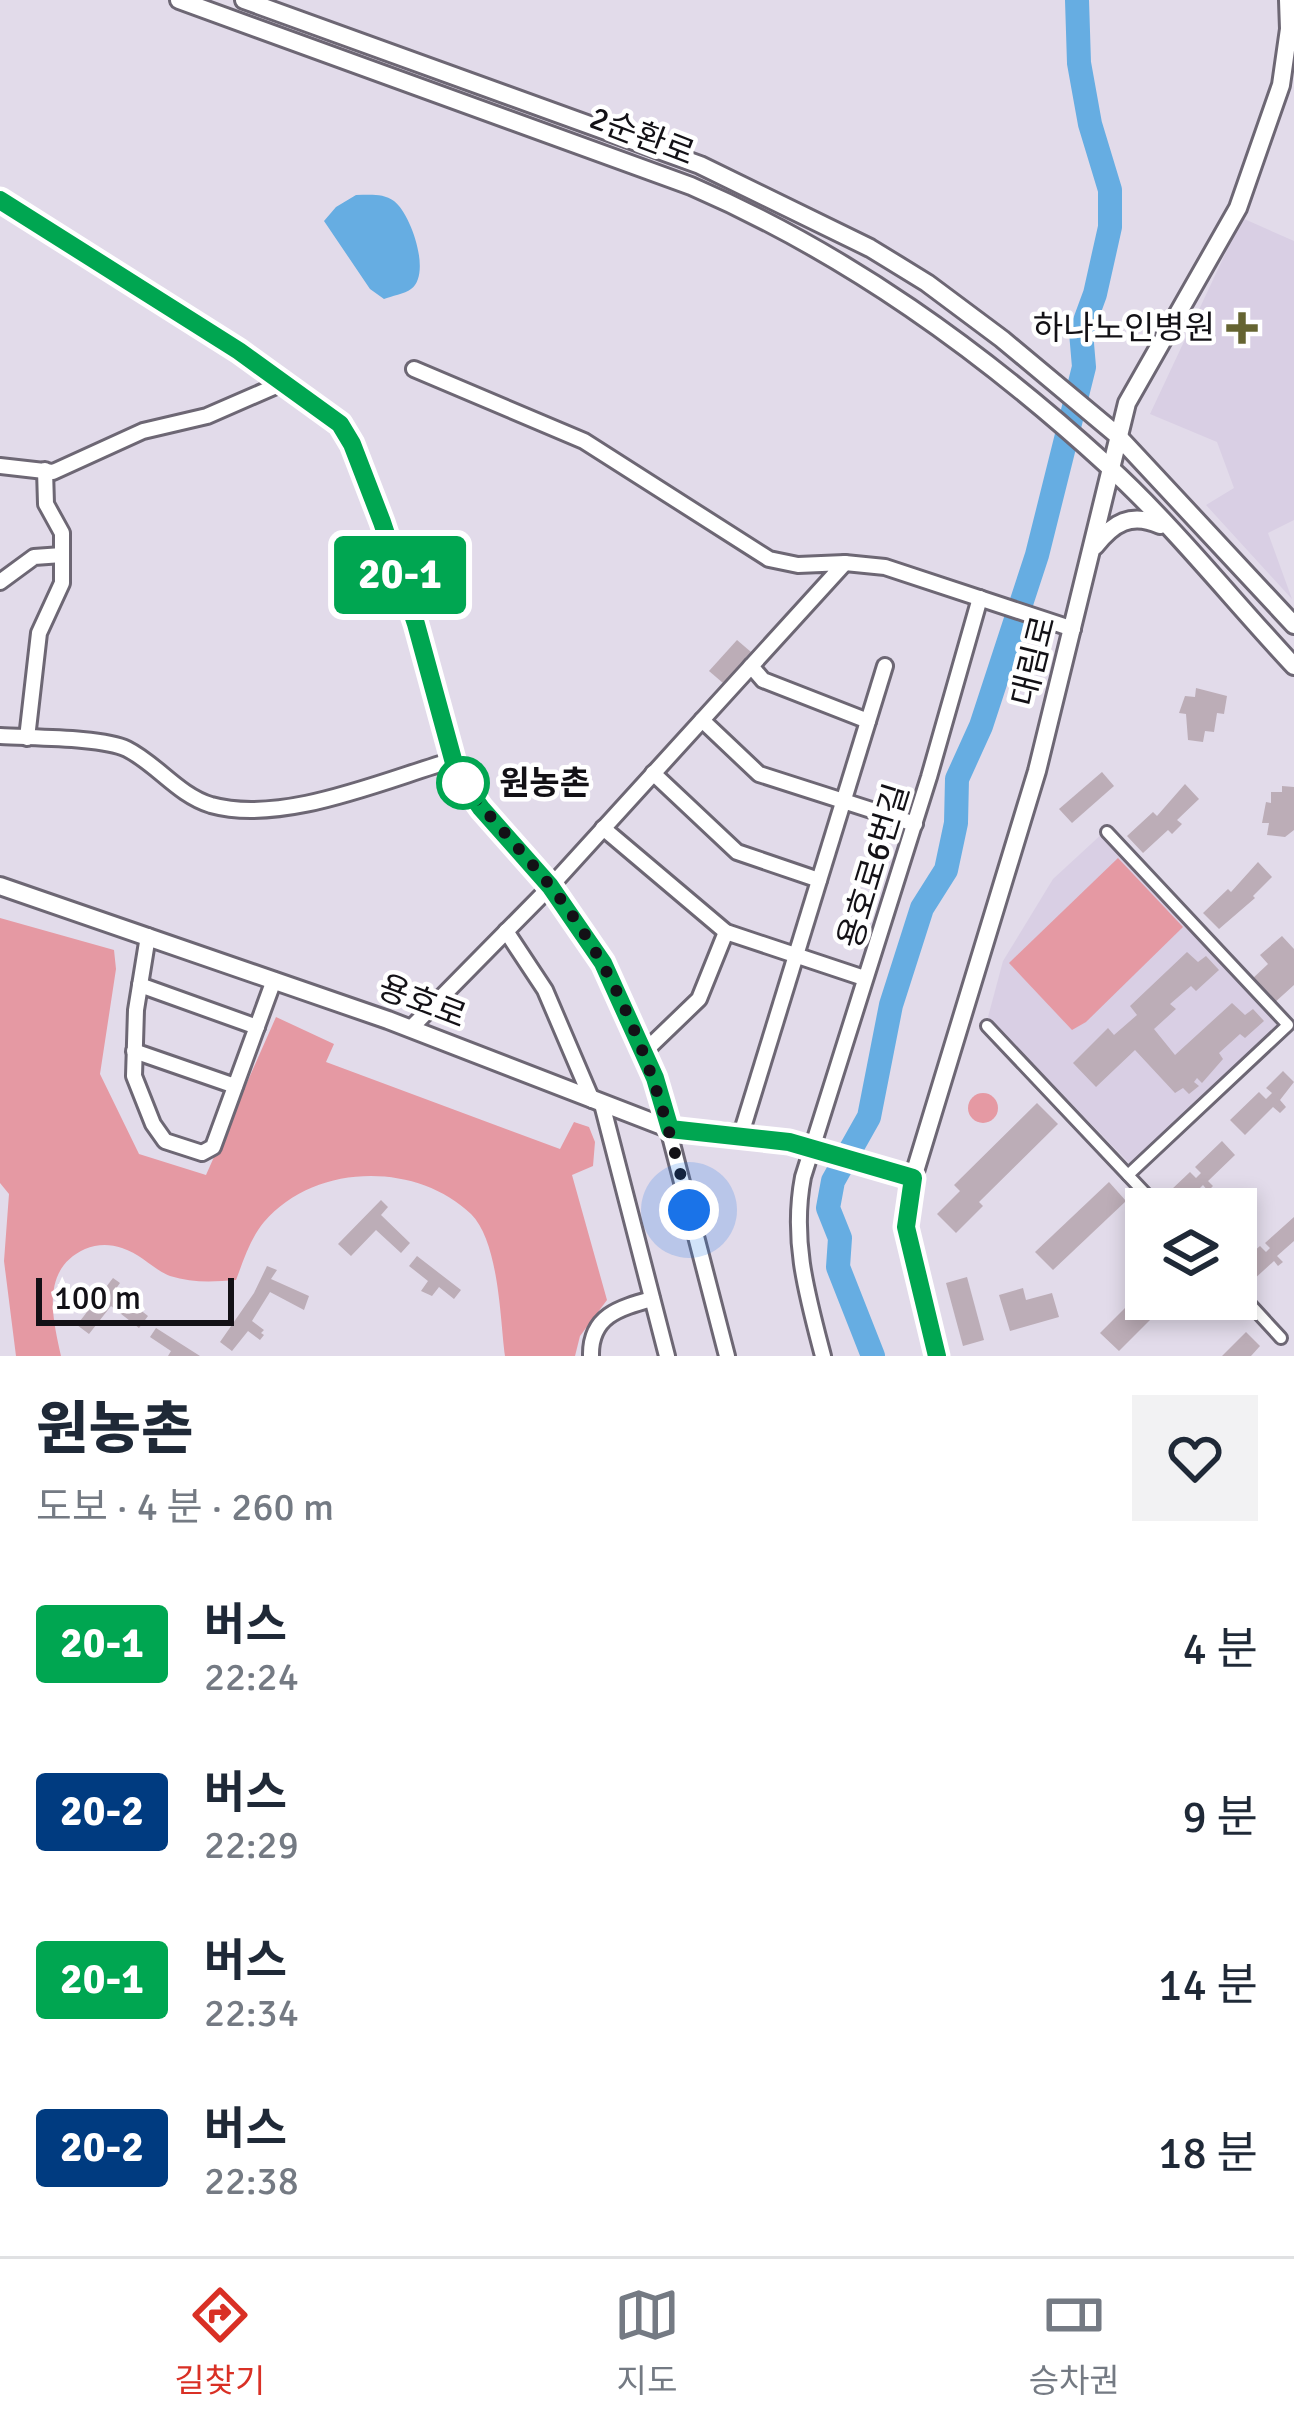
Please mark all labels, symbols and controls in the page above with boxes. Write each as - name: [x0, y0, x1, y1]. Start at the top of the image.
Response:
- street label: 2순환로: [584, 97, 700, 175]
- place label: 하나노인병원: [1033, 308, 1215, 349]
- marker: 하나노인병원: [1226, 312, 1258, 344]
- line badge: 20-1: [316, 536, 484, 614]
- text: 20-1: [358, 549, 442, 600]
- street label: 대림로: [1003, 612, 1065, 710]
- marker: 원농촌: [438, 758, 488, 808]
- place label: 원농촌: [499, 763, 590, 804]
- street label: 용호로6번길: [830, 779, 918, 953]
- street label: 용호로: [372, 967, 472, 1037]
- your location: [659, 1180, 719, 1240]
- map controls: [1125, 1188, 1257, 1320]
- button: layers: [1125, 1188, 1257, 1320]
- scale bar: [36, 1272, 234, 1325]
- text: 100 m: [54, 1278, 141, 1319]
- text: 원농촌: [36, 1394, 193, 1465]
- button: heart: [1132, 1395, 1258, 1521]
- text: 도보 · 4 분 · 260 m: [36, 1483, 334, 1531]
- text: 버스: [204, 1598, 287, 1653]
- text: 20-1: [60, 1618, 144, 1669]
- text: 4 분: [1182, 1622, 1258, 1677]
- text: 22:24: [204, 1653, 299, 1701]
- text: 버스: [204, 1766, 287, 1821]
- text: 20-2: [60, 1786, 144, 1837]
- text: 9 분: [1182, 1790, 1258, 1845]
- text: 22:29: [204, 1821, 299, 1869]
- text: 버스: [204, 1934, 287, 1989]
- text: 20-1: [60, 1954, 144, 2005]
- text: 14 분: [1158, 1958, 1258, 2013]
- text: 22:34: [204, 1989, 299, 2037]
- text: 버스: [204, 2102, 287, 2157]
- text: 20-2: [60, 2122, 144, 2173]
- text: 18 분: [1158, 2126, 1258, 2181]
- text: 22:38: [204, 2157, 299, 2205]
- tab: 길찾기: [174, 2282, 265, 2402]
- tab: 지도: [614, 2282, 680, 2402]
- tab: 승차권: [1029, 2282, 1120, 2402]

